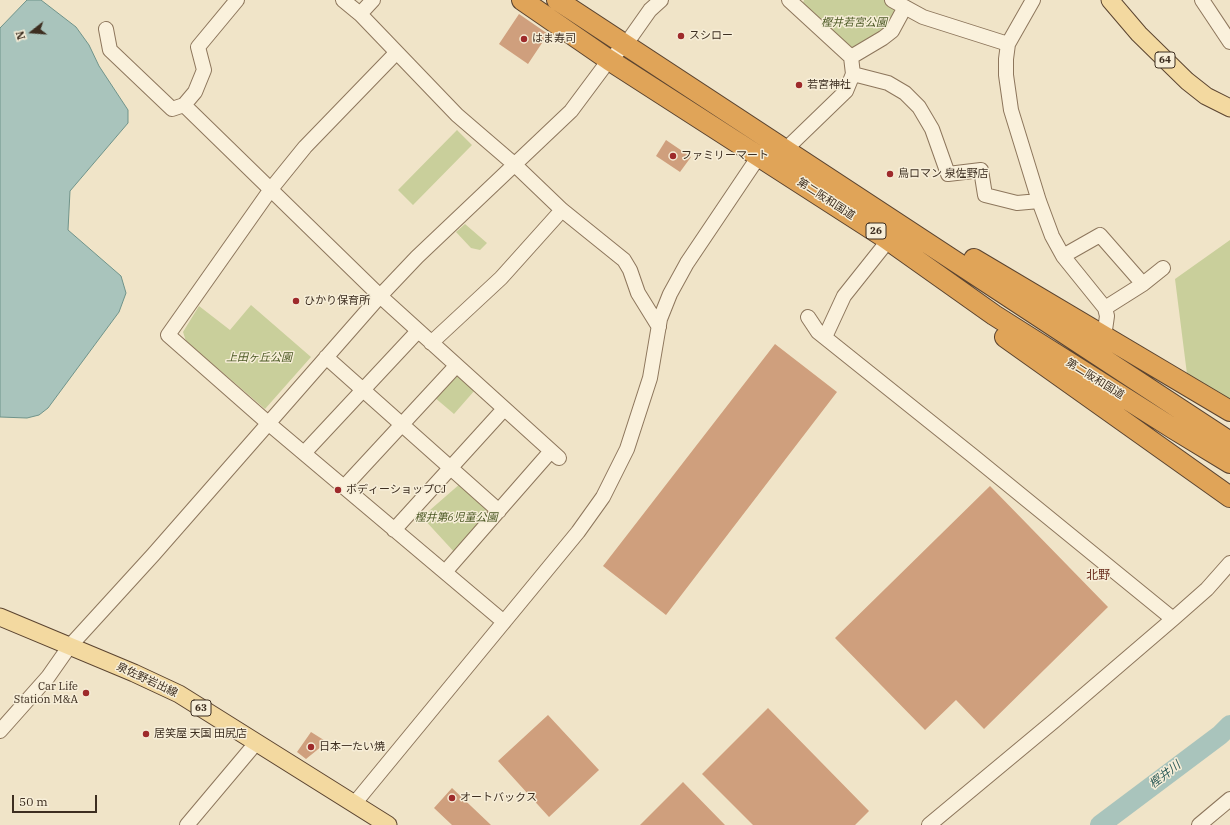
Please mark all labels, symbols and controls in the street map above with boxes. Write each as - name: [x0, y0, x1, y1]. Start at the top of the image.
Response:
- north arrow: [12, 12, 52, 52]
- park label: 樫井若宮公園: [821, 16, 887, 30]
- text: N: [13, 29, 28, 42]
- place label: スシロー: [689, 29, 733, 43]
- marker: スシロー: [676, 31, 686, 41]
- place label: はま寿司: [532, 32, 576, 46]
- marker: はま寿司: [519, 34, 529, 44]
- road number: 64: [1155, 52, 1175, 68]
- place label: 若宮神社: [807, 78, 851, 92]
- marker: 若宮神社: [794, 80, 804, 90]
- place label: ファミリーマート: [681, 149, 769, 163]
- marker: ファミリーマート: [668, 151, 678, 161]
- place label: 鳥ロマン 泉佐野店: [898, 167, 989, 181]
- marker: 鳥ロマン 泉佐野店: [885, 169, 895, 179]
- street label: 第二阪和国道: [795, 175, 857, 223]
- road number: 26: [866, 223, 886, 239]
- place label: ひかり保育所: [304, 294, 370, 308]
- marker: ひかり保育所: [291, 296, 301, 306]
- park label: 上田ヶ丘公園: [226, 351, 292, 365]
- street label: 第二阪和国道: [1064, 356, 1126, 402]
- place label: ボディーショップCJ: [346, 483, 446, 497]
- marker: ボディーショップCJ: [333, 485, 343, 495]
- park label: 樫井第6児童公園: [414, 511, 498, 525]
- district label: 北野: [1086, 569, 1110, 583]
- street label: 泉佐野岩出線: [114, 660, 180, 700]
- place label: Car Life Station M&A: [14, 680, 78, 706]
- marker: Car Life Station M&A: [81, 688, 91, 698]
- road number: 63: [191, 700, 211, 716]
- place label: 居笑屋 天国 田尻店: [154, 727, 247, 741]
- marker: 居笑屋 天国 田尻店: [141, 729, 151, 739]
- place label: 日本一たい焼: [319, 740, 385, 754]
- marker: 日本一たい焼: [306, 742, 316, 752]
- water label: 樫井川: [1146, 758, 1184, 792]
- scale bar: [14, 787, 99, 813]
- place label: オートバックス: [460, 791, 537, 805]
- marker: オートバックス: [447, 793, 457, 803]
- text: 50 m: [19, 794, 48, 809]

